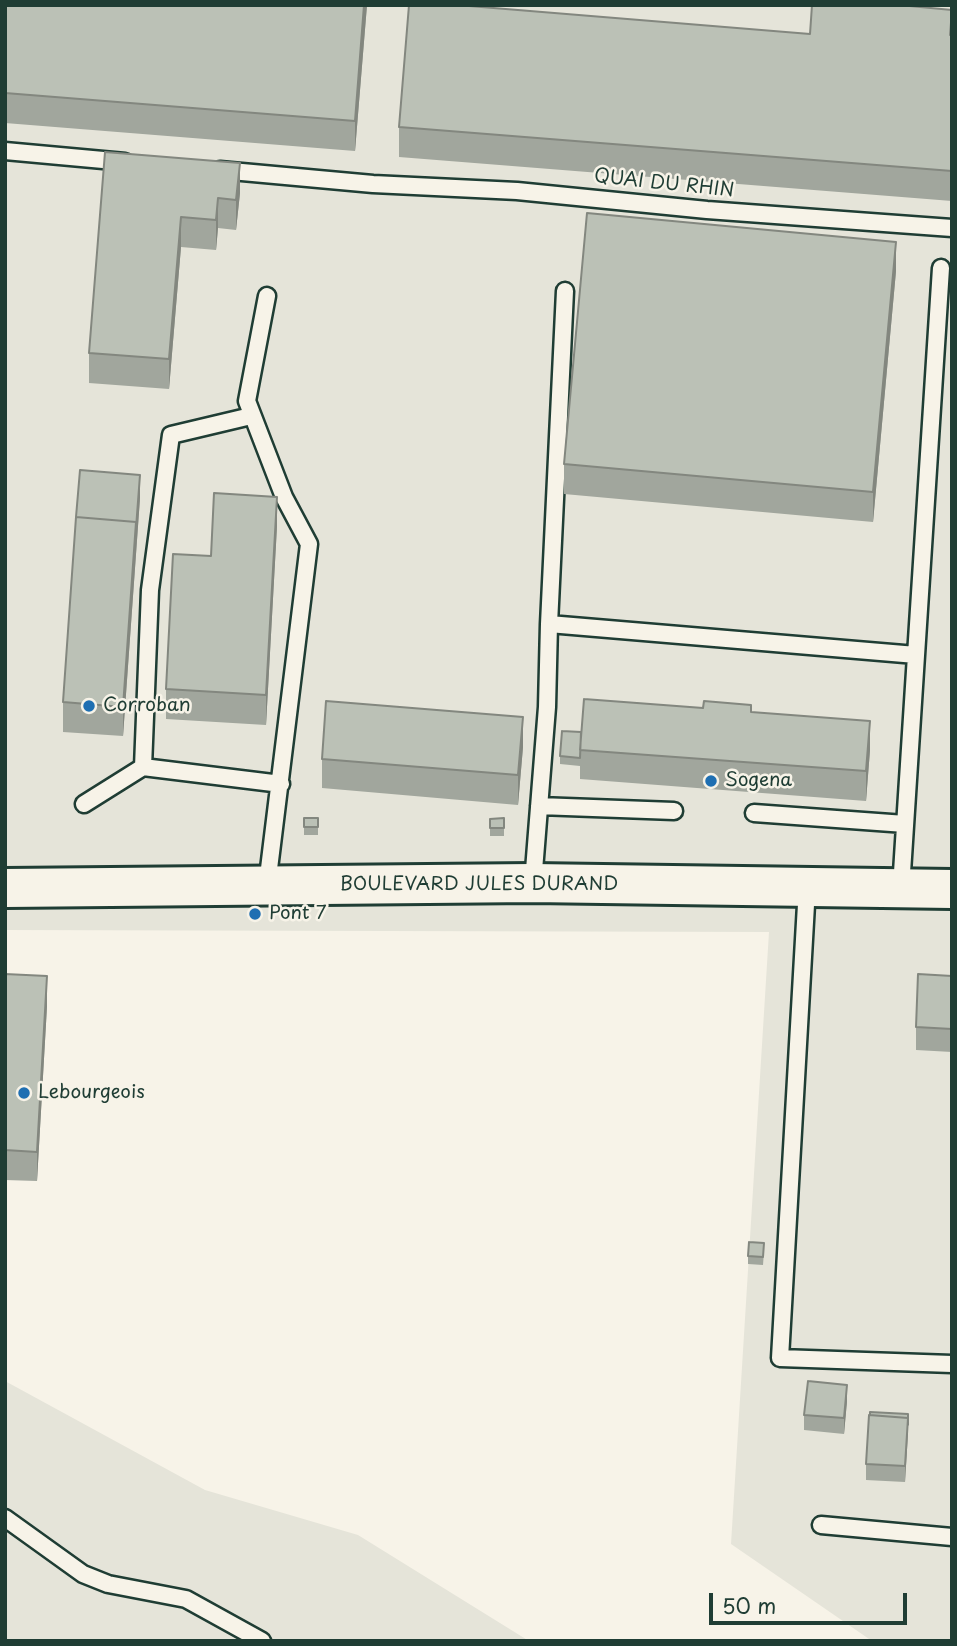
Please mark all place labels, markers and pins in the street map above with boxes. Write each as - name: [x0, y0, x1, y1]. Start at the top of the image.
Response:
- place label: Corroban: [103, 695, 191, 717]
- marker: Corroban: [81, 698, 97, 714]
- place label: Sogena: [725, 770, 792, 792]
- marker: Sogena: [703, 773, 719, 789]
- place label: Pont 7: [269, 903, 327, 925]
- marker: Pont 7: [247, 906, 263, 922]
- place label: Lebourgeois: [38, 1082, 145, 1104]
- marker: Lebourgeois: [16, 1085, 32, 1101]

